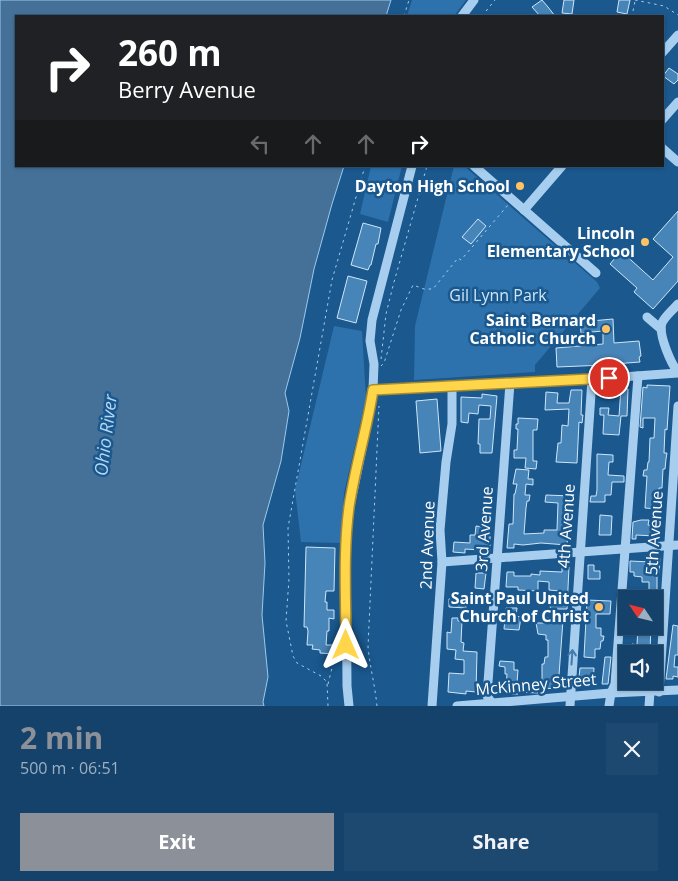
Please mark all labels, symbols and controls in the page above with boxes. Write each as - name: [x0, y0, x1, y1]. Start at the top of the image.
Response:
- text: 260 m: [118, 29, 222, 76]
- icon: right: [35, 35, 100, 100]
- text: Berry Avenue: [118, 74, 256, 104]
- icon: left: [246, 130, 274, 158]
- icon: ahead: [299, 130, 327, 158]
- icon: ahead: [352, 130, 380, 158]
- icon: right: [405, 130, 433, 158]
- place label: Dayton High School: [355, 175, 510, 197]
- marker: Dayton High School: [514, 180, 526, 192]
- place label: Lincoln Elementary School: [487, 222, 635, 262]
- marker: Lincoln Elementary School: [639, 236, 651, 248]
- park label: Gil Lynn Park: [449, 284, 547, 306]
- place label: Saint Bernard Catholic Church: [469, 309, 596, 349]
- marker: Saint Bernard Catholic Church: [600, 323, 612, 335]
- pin: [588, 357, 630, 399]
- icon: arrive: [595, 364, 623, 392]
- water label: Ohio River: [88, 392, 122, 477]
- street label: 4th Avenue: [552, 483, 580, 569]
- street label: 3rd Avenue: [470, 486, 498, 572]
- street label: 5th Avenue: [640, 490, 668, 576]
- street label: 2nd Avenue: [414, 500, 440, 590]
- place label: Saint Paul United Church of Christ: [451, 587, 589, 627]
- north arrow: [618, 590, 662, 635]
- map controls: [618, 590, 663, 690]
- marker: Saint Paul United Church of Christ: [593, 601, 605, 613]
- position arrow: [319, 618, 371, 670]
- button: sound: [618, 645, 663, 690]
- one-way arrow: [567, 650, 577, 666]
- street label: McKinney Street: [475, 668, 598, 700]
- text: 2 min: [20, 717, 103, 758]
- button: close: [606, 723, 658, 775]
- text: 500 m · 06:51: [20, 757, 120, 779]
- button: Exit: [20, 813, 334, 871]
- button: Share: [344, 813, 658, 871]

